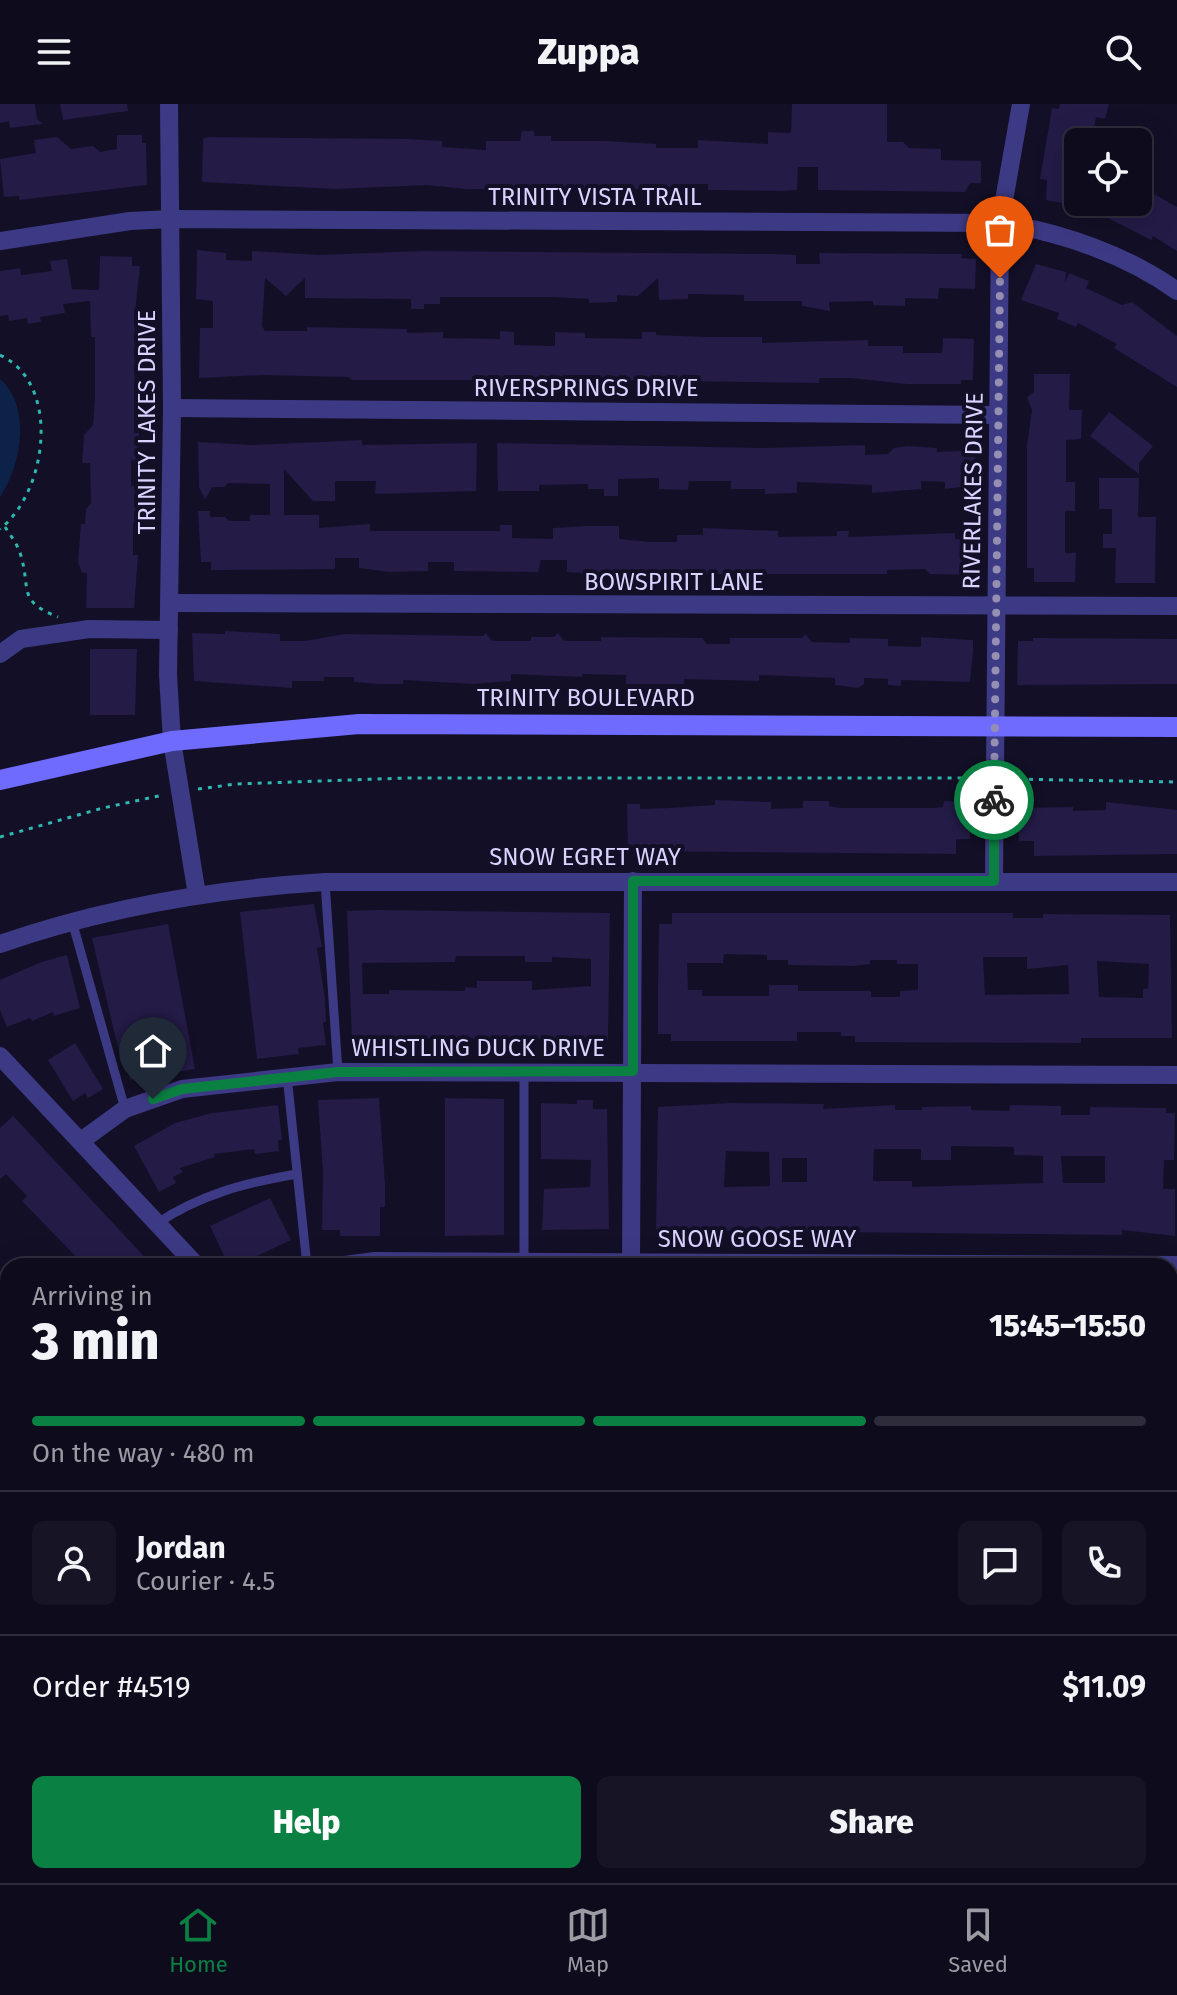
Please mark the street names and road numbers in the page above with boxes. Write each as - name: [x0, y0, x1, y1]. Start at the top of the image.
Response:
- street label: TRINITY VISTA TRAIL: [488, 183, 702, 211]
- street label: TRINITY LAKES DRIVE: [133, 310, 161, 534]
- street label: RIVERSPRINGS DRIVE: [474, 374, 698, 402]
- street label: RIVERLAKES DRIVE: [957, 392, 989, 590]
- street label: BOWSPIRIT LANE: [584, 568, 764, 596]
- street label: TRINITY BOULEVARD: [477, 684, 695, 712]
- street label: SNOW EGRET WAY: [489, 843, 682, 871]
- street label: WHISTLING DUCK DRIVE: [351, 1034, 605, 1062]
- street label: SNOW GOOSE WAY: [658, 1225, 857, 1253]

